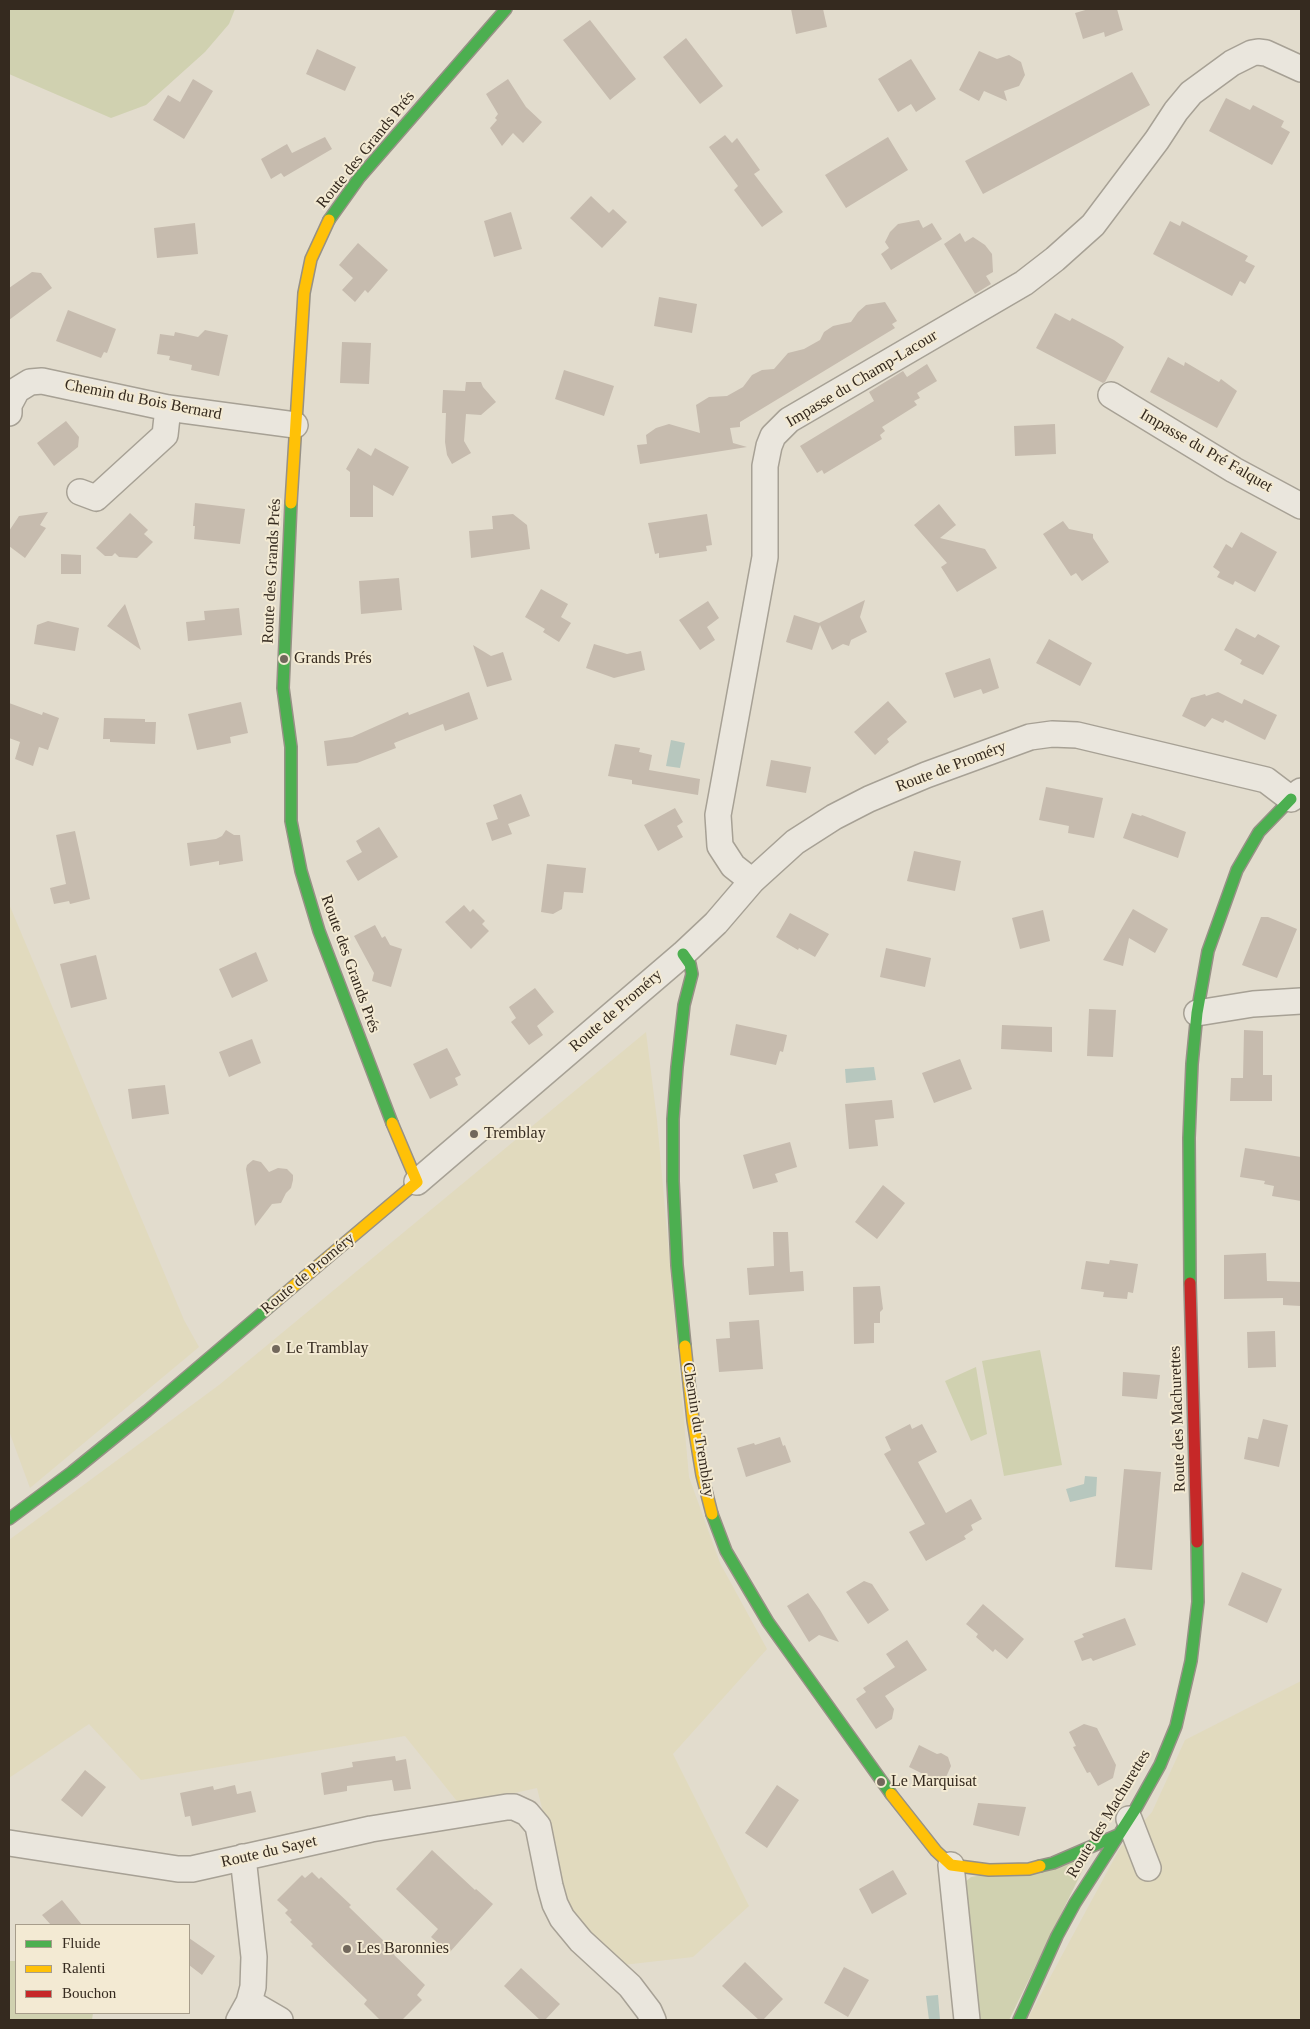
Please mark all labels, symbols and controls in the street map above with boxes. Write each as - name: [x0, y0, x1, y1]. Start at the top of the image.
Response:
- street label: Route des Grands Prés: [313, 87, 419, 213]
- street label: Impasse du Champ-Lacour: [783, 326, 941, 432]
- street label: Chemin du Bois Bernard: [63, 375, 223, 425]
- street label: Impasse du Pré Falquet: [1136, 405, 1276, 497]
- street label: Route des Grands Prés: [259, 498, 285, 644]
- place label: Grands Prés: [294, 649, 372, 669]
- marker: Grands Prés: [278, 653, 290, 665]
- street label: Route de Proméry: [893, 737, 1009, 797]
- street label: Route des Grands Prés: [316, 892, 384, 1036]
- street label: Route de Proméry: [566, 966, 666, 1056]
- place label: Tremblay: [484, 1124, 546, 1144]
- marker: Tremblay: [468, 1128, 480, 1140]
- street label: Route de Proméry: [257, 1229, 359, 1319]
- place label: Le Tramblay: [286, 1339, 369, 1359]
- marker: Le Tramblay: [270, 1343, 282, 1355]
- street label: Route des Machurettes: [1166, 1345, 1190, 1493]
- street label: Chemin du Tremblay: [678, 1361, 718, 1499]
- street label: Route des Machurettes: [1063, 1746, 1155, 1882]
- place label: Le Marquisat: [891, 1772, 977, 1792]
- marker: Le Marquisat: [875, 1776, 887, 1788]
- street label: Route du Sayet: [219, 1832, 319, 1872]
- legend: [15, 1924, 190, 2014]
- text: Fluide: [62, 1935, 100, 1951]
- place label: Les Baronnies: [357, 1939, 449, 1959]
- marker: Les Baronnies: [341, 1943, 353, 1955]
- text: Ralenti: [62, 1960, 105, 1976]
- text: Bouchon: [62, 1985, 116, 2001]

